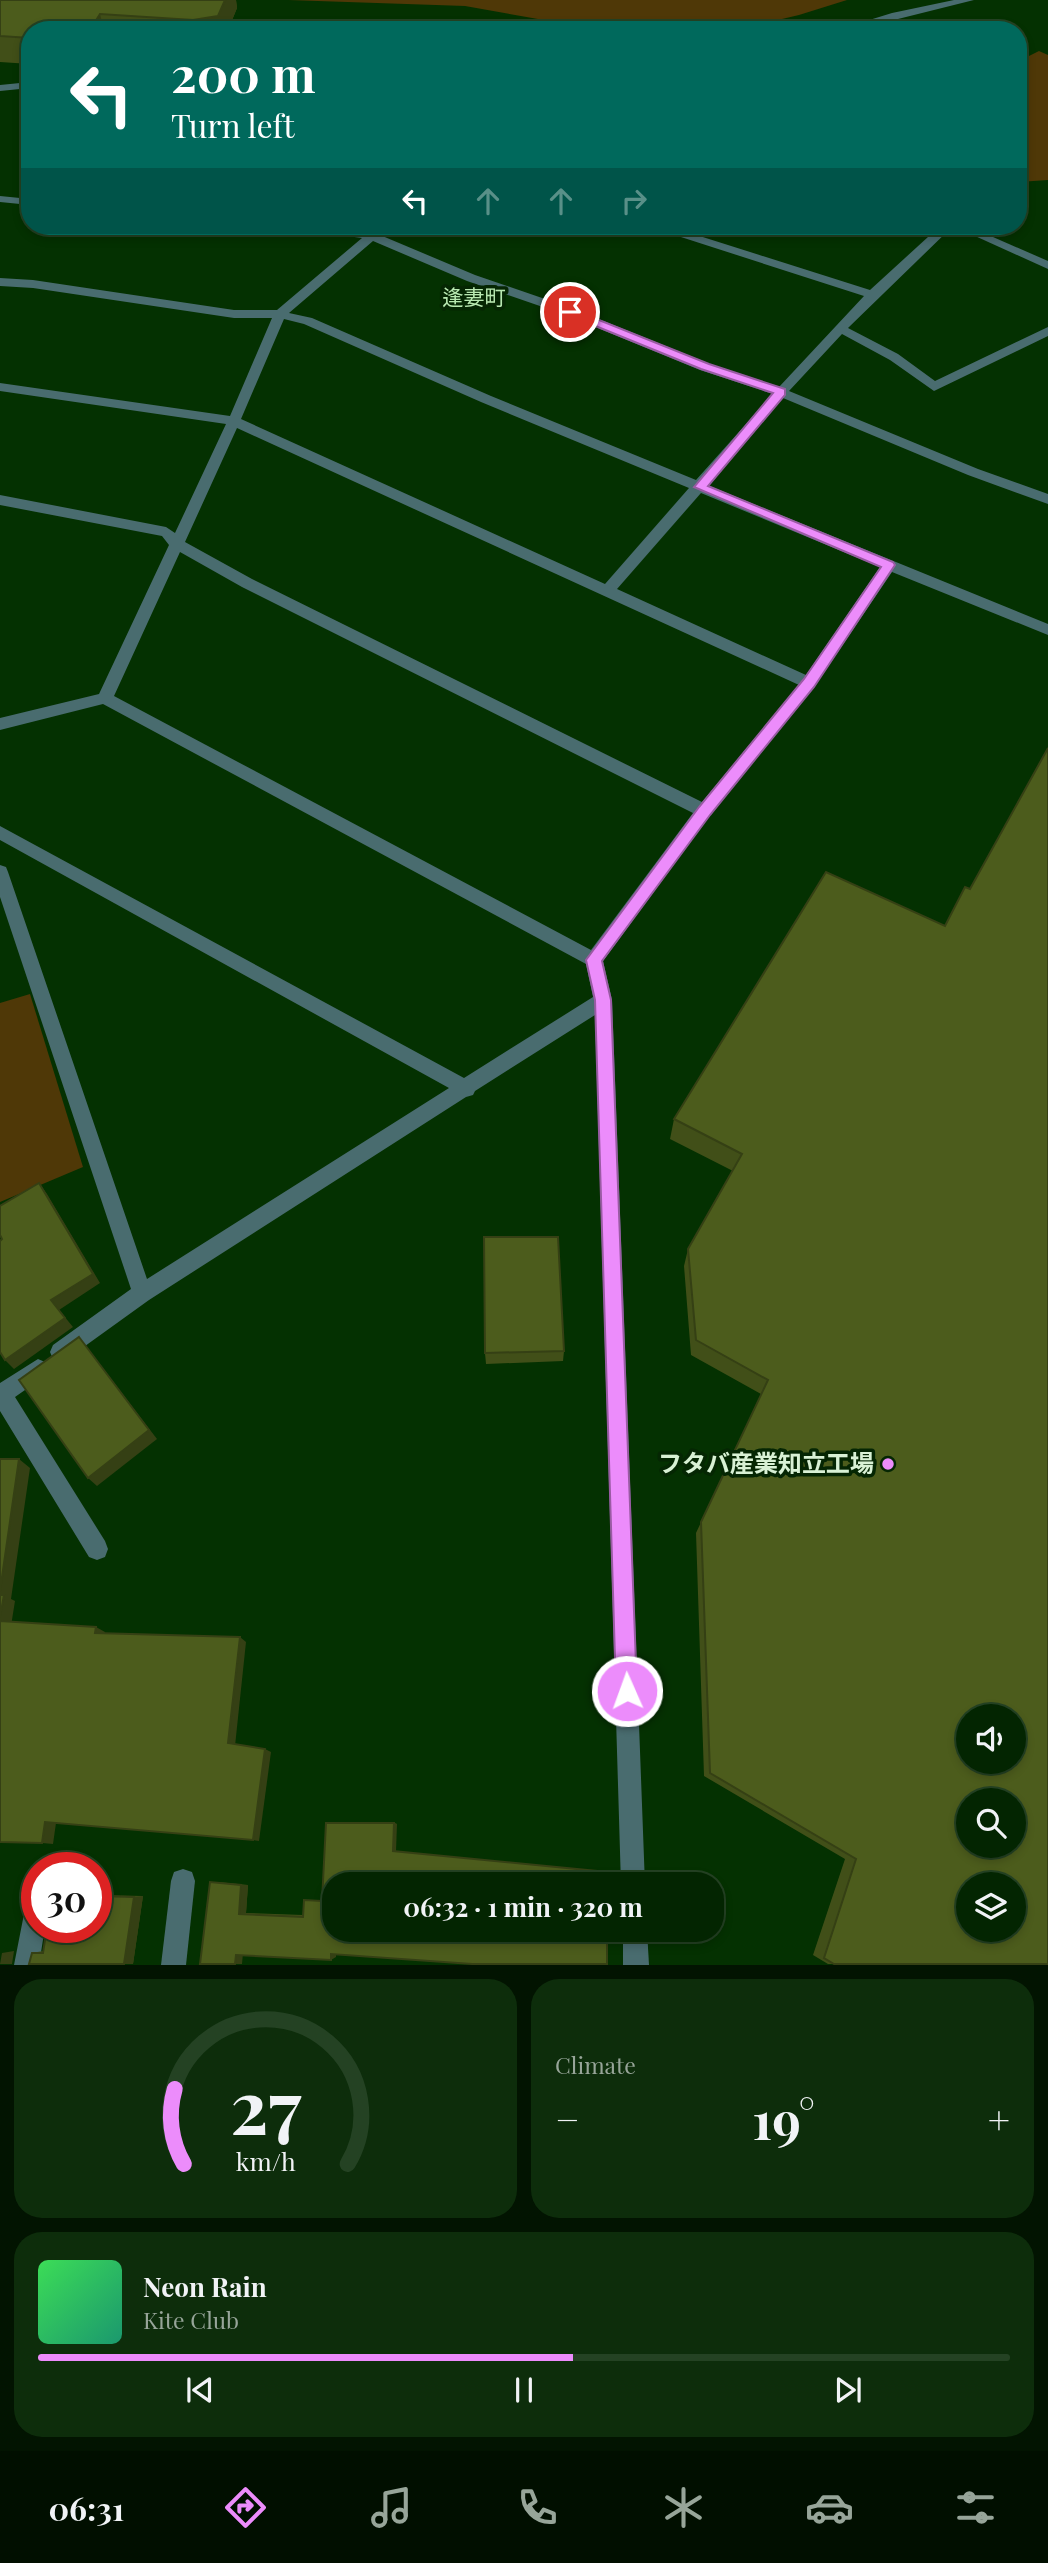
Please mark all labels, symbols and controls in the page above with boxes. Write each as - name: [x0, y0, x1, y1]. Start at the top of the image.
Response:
- text: 200 m: [171, 40, 316, 105]
- icon: left: [56, 49, 147, 140]
- text: Turn left: [171, 103, 295, 146]
- icon: left: [396, 182, 434, 220]
- icon: ahead: [469, 182, 507, 220]
- icon: ahead: [542, 182, 580, 220]
- icon: right: [615, 182, 653, 220]
- district label: 逢妻町: [443, 282, 506, 310]
- pin: [540, 282, 600, 342]
- icon: arrive: [551, 293, 589, 331]
- place label: フタバ産業知立工場: [658, 1446, 874, 1478]
- marker: フタバ産業知立工場: [880, 1456, 896, 1472]
- position arrow: [590, 1654, 664, 1728]
- map controls: [956, 1704, 1026, 1942]
- button: sound: [956, 1704, 1026, 1774]
- button: search: [956, 1788, 1026, 1858]
- speed limit sign: 30: [21, 1852, 112, 1943]
- button: layers: [956, 1872, 1026, 1942]
- text: 06:32 · 1 min · 320 m: [403, 1889, 643, 1924]
- text: Climate: [555, 2049, 636, 2080]
- text: 27: [230, 2056, 302, 2153]
- text: 19°: [752, 2084, 815, 2153]
- text: −: [555, 2093, 580, 2144]
- text: +: [988, 2093, 1010, 2144]
- text: km/h: [236, 2144, 296, 2177]
- text: Neon Rain: [143, 2269, 267, 2304]
- text: Kite Club: [143, 2304, 239, 2335]
- icon: previous: [181, 2371, 219, 2409]
- icon: pause: [505, 2371, 543, 2409]
- icon: next: [829, 2371, 867, 2409]
- icon: directions: [221, 2483, 270, 2532]
- icon: music: [367, 2483, 416, 2532]
- icon: phone: [513, 2483, 562, 2532]
- icon: climate: [659, 2483, 708, 2532]
- icon: car: [805, 2483, 854, 2532]
- icon: filters: [951, 2483, 1000, 2532]
- text: 06:31: [48, 2486, 124, 2529]

